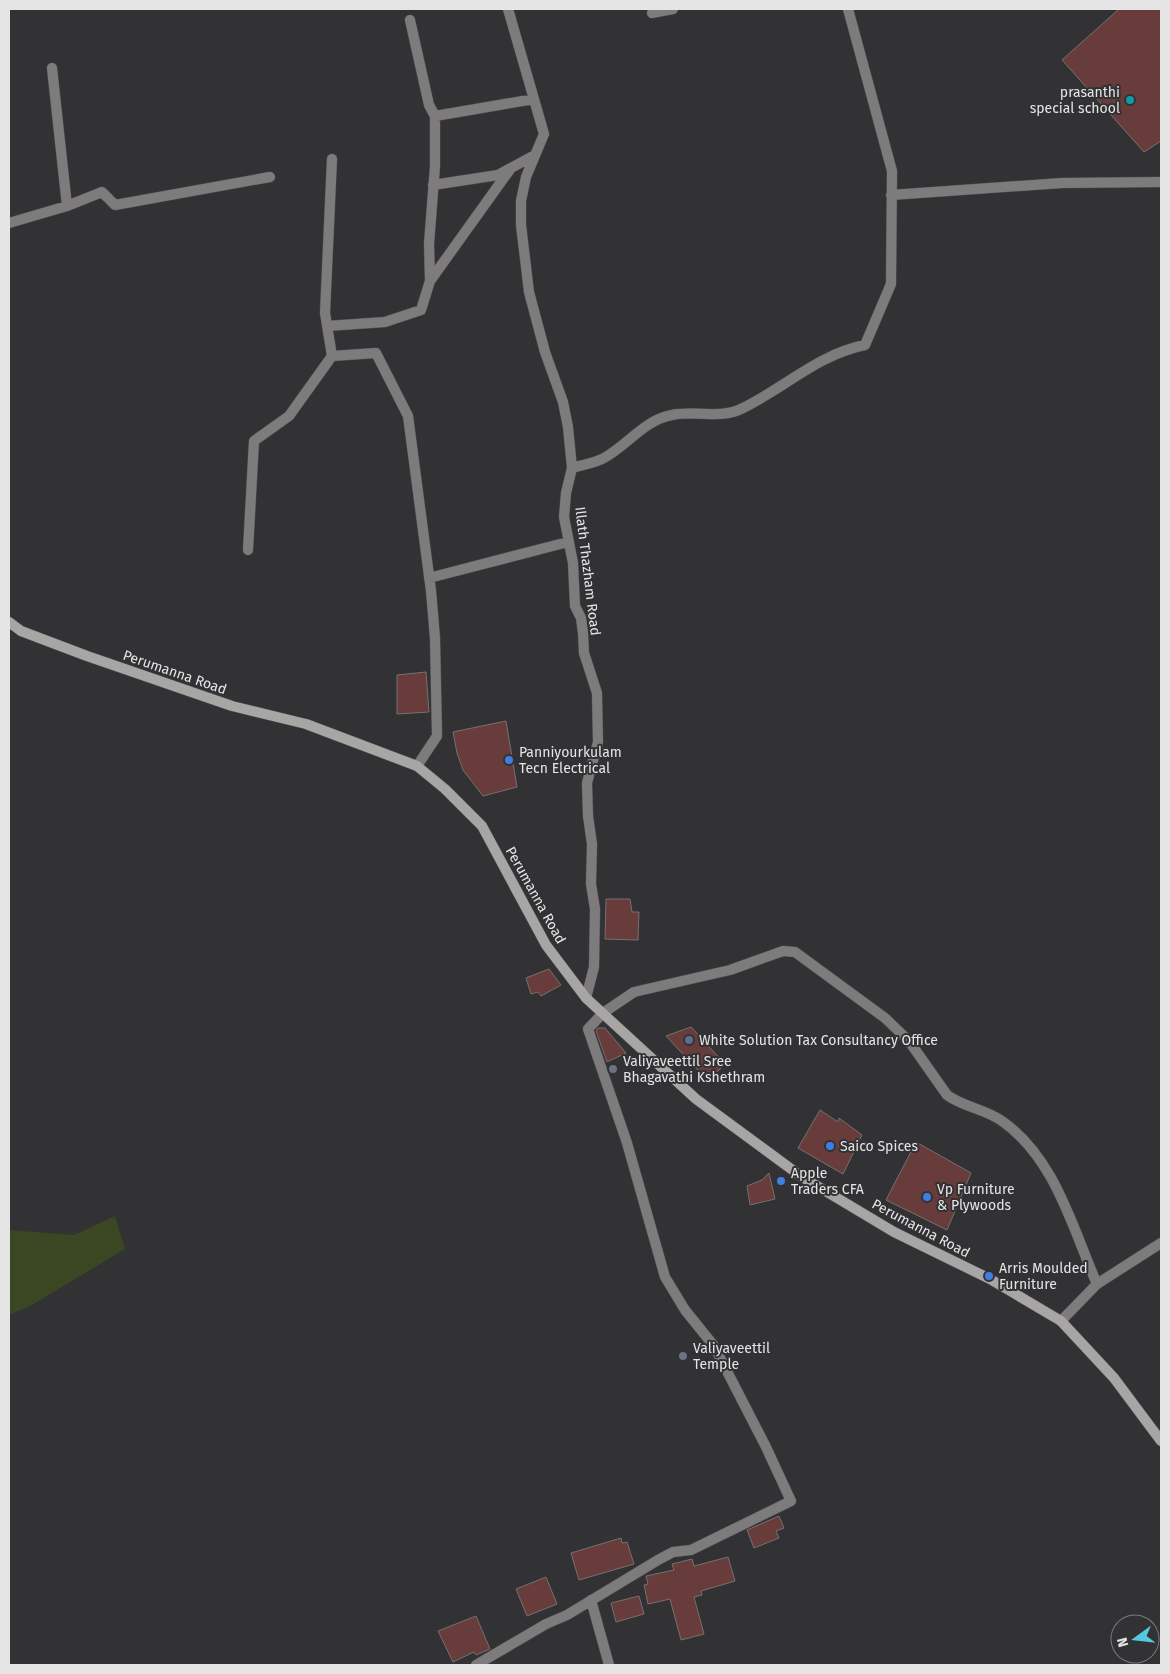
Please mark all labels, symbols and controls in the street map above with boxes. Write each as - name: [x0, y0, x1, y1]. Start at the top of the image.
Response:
- place label: prasanthi special school: [1030, 84, 1120, 117]
- marker: prasanthi special school: [1124, 94, 1136, 106]
- street label: Illath Thazham Road: [571, 506, 604, 637]
- street label: Perumanna Road: [121, 647, 229, 698]
- place label: Panniyourkulam Tecn Electrical: [519, 744, 622, 777]
- marker: Panniyourkulam Tecn Electrical: [503, 754, 515, 766]
- street label: Perumanna Road: [502, 844, 569, 947]
- place label: White Solution Tax Consultancy Office: [699, 1032, 938, 1049]
- marker: White Solution Tax Consultancy Office: [683, 1034, 695, 1046]
- place label: Valiyaveettil Sree Bhagavathi Kshethram: [623, 1053, 765, 1086]
- marker: Valiyaveettil Sree Bhagavathi Kshethram: [607, 1063, 619, 1075]
- place label: Saico Spices: [840, 1138, 918, 1155]
- marker: Saico Spices: [824, 1140, 836, 1152]
- place label: Apple Traders CFA: [791, 1165, 864, 1198]
- marker: Apple Traders CFA: [775, 1175, 787, 1187]
- place label: Vp Furniture & Plywoods: [937, 1181, 1015, 1214]
- marker: Vp Furniture & Plywoods: [921, 1191, 933, 1203]
- street label: Perumanna Road: [869, 1195, 973, 1261]
- place label: Arris Moulded Furniture: [999, 1260, 1088, 1293]
- marker: Arris Moulded Furniture: [983, 1270, 995, 1282]
- place label: Valiyaveettil Temple: [693, 1340, 770, 1373]
- marker: Valiyaveettil Temple: [677, 1350, 689, 1362]
- north arrow: [1110, 1614, 1160, 1664]
- text: N: [1114, 1636, 1132, 1649]

